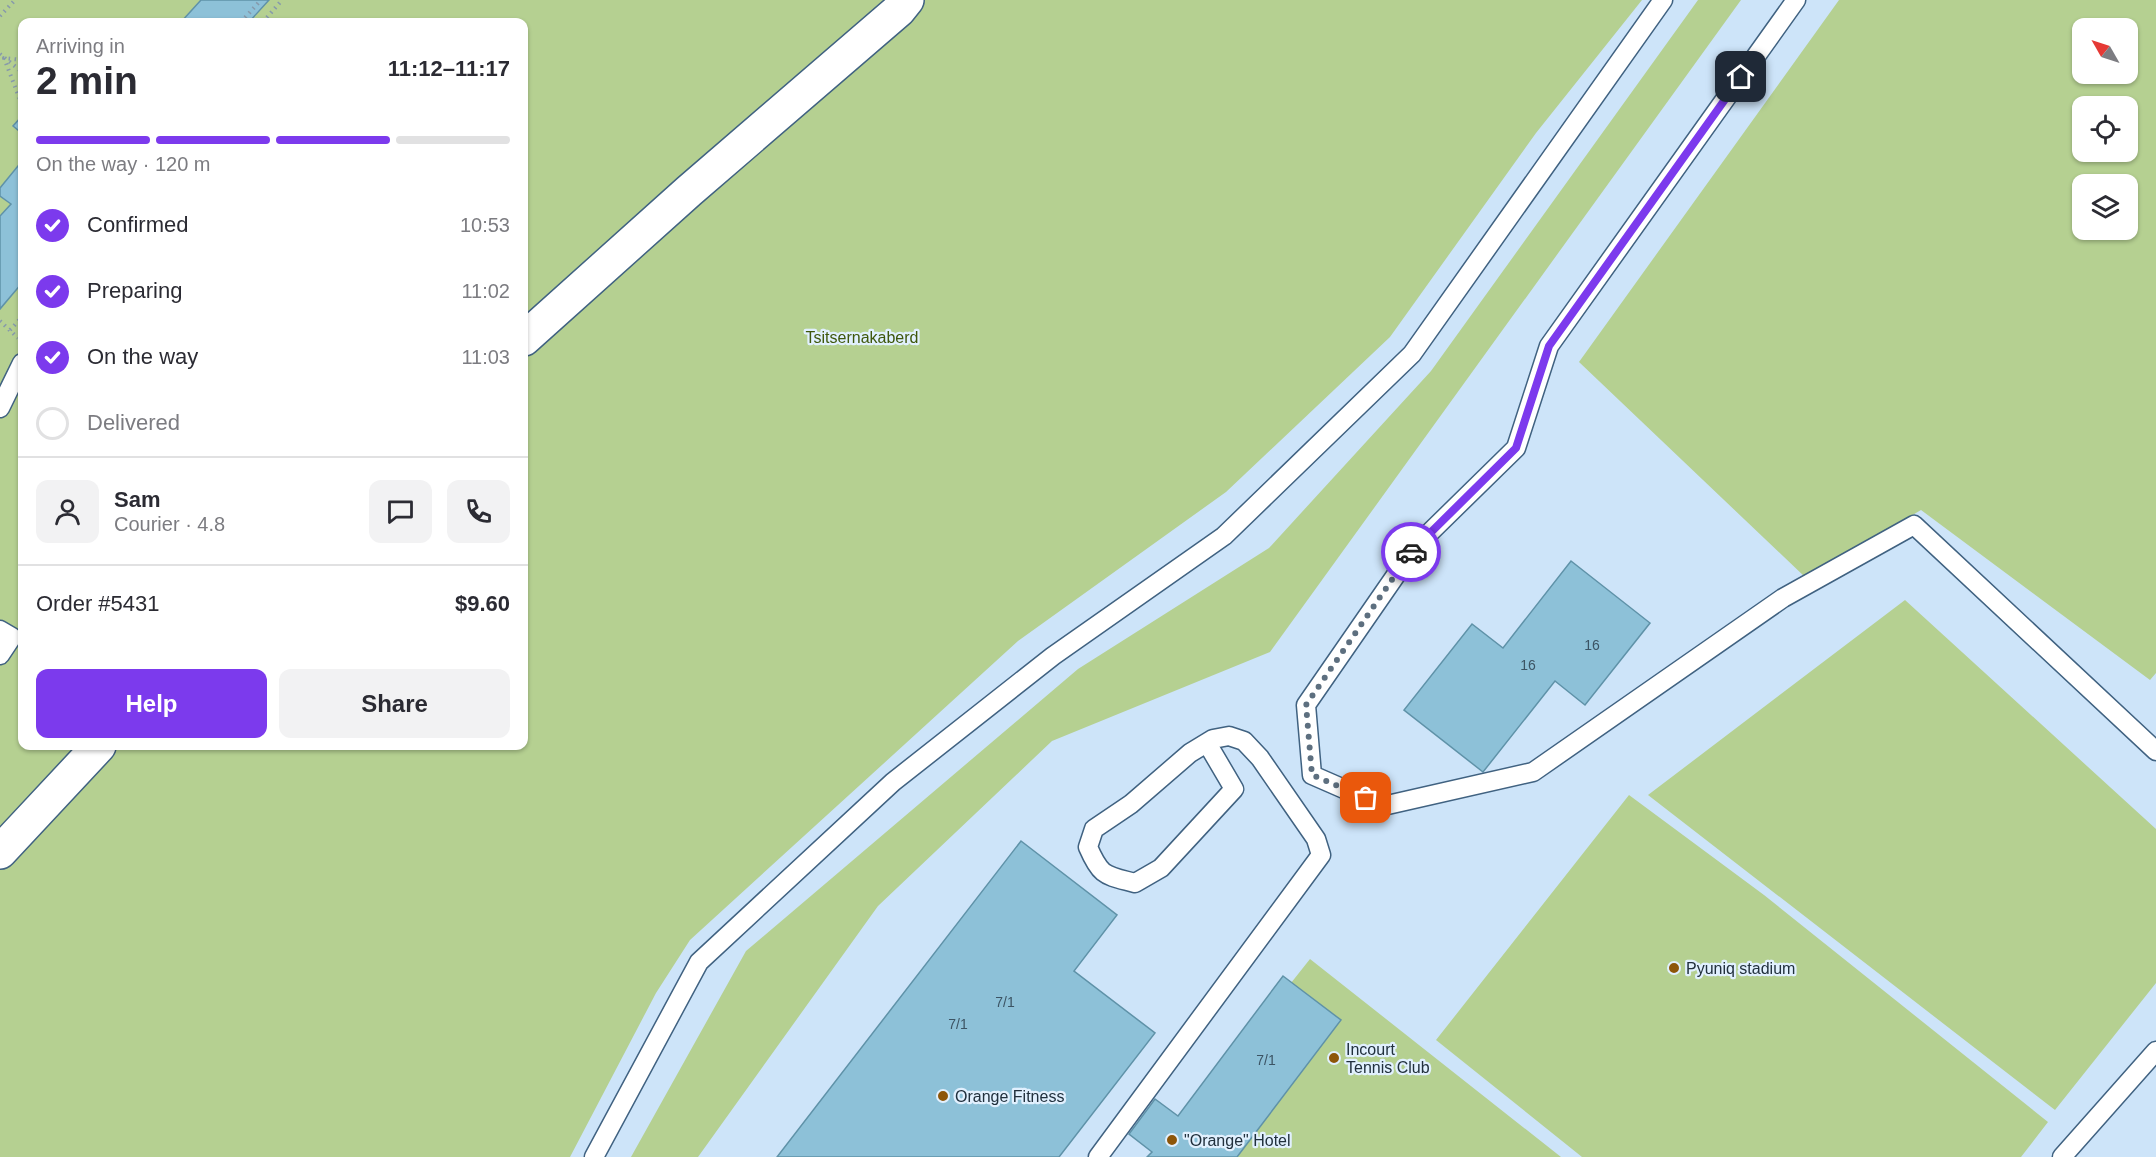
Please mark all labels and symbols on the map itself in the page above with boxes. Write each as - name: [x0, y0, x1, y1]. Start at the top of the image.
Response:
- north arrow: [2072, 18, 2138, 84]
- pin: [1715, 51, 1766, 102]
- park label: Tsitsernakaberd: [806, 329, 918, 346]
- courier: [1381, 522, 1441, 582]
- house number: 16: [1584, 637, 1600, 653]
- house number: 16: [1520, 657, 1536, 673]
- pin: [1340, 772, 1391, 823]
- place label: Pyuniq stadium: [1686, 960, 1795, 977]
- marker: Pyuniq stadium: [1667, 961, 1681, 975]
- house number: 7/1: [995, 994, 1015, 1010]
- house number: 7/1: [948, 1016, 968, 1032]
- place label: Incourt Tennis Club: [1346, 1041, 1430, 1076]
- marker: Incourt Tennis Club: [1327, 1051, 1341, 1065]
- house number: 7/1: [1256, 1052, 1276, 1068]
- place label: Orange Fitness: [955, 1088, 1064, 1105]
- marker: Orange Fitness: [936, 1089, 950, 1103]
- place label: "Orange" Hotel: [1184, 1132, 1291, 1149]
- marker: "Orange" Hotel: [1165, 1133, 1179, 1147]

